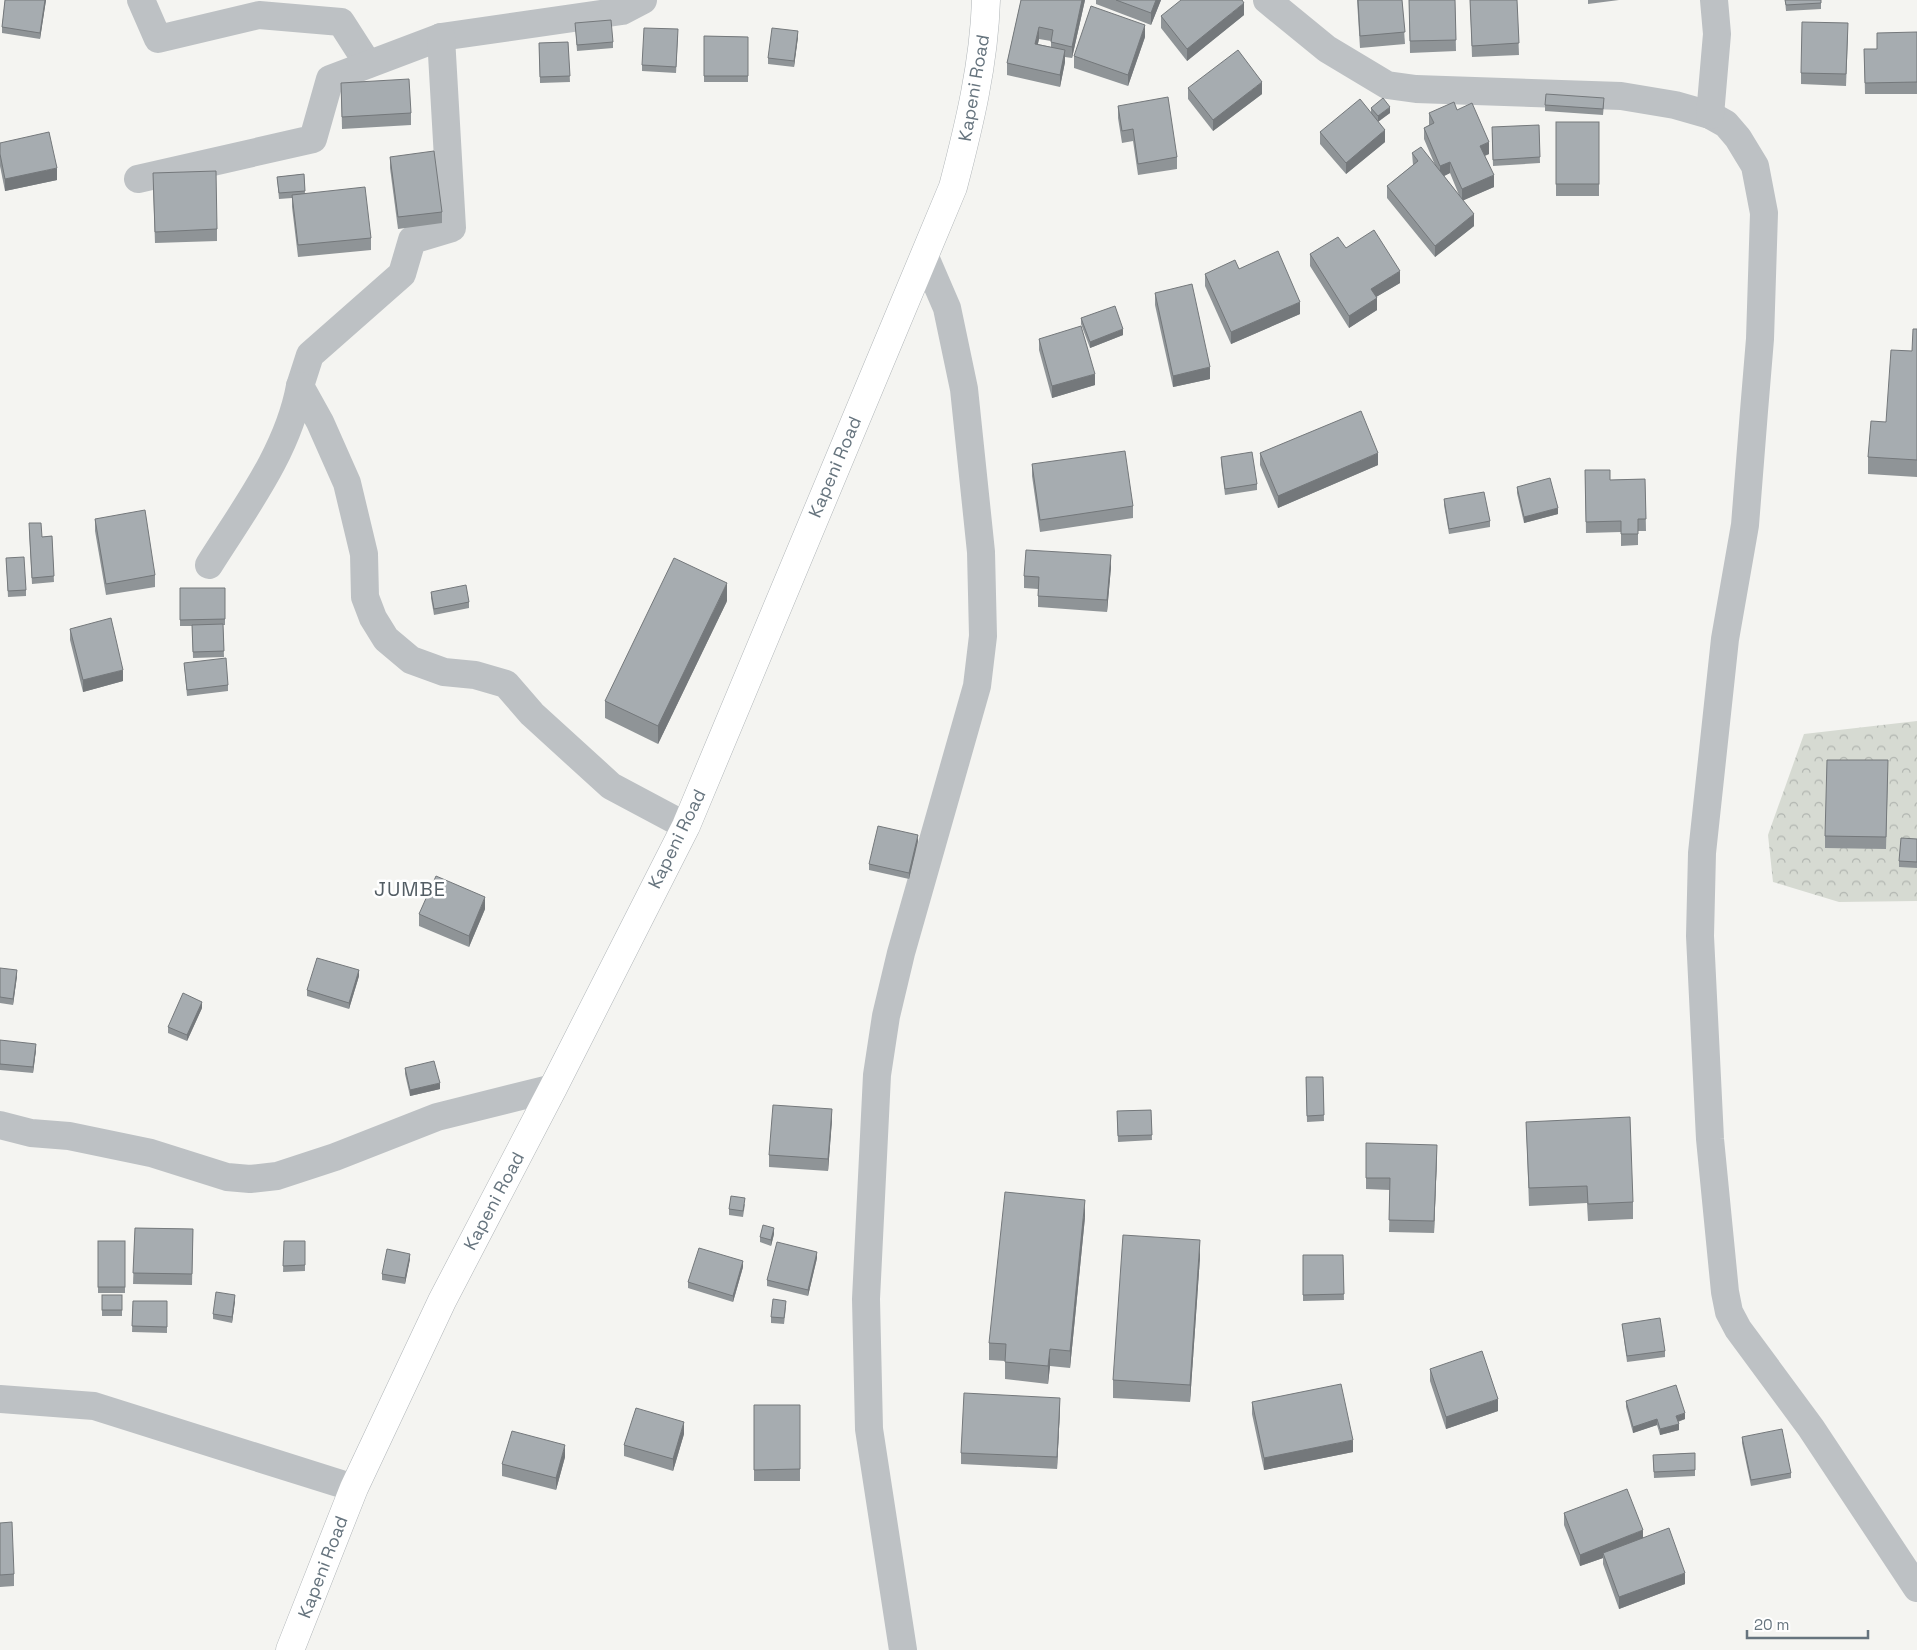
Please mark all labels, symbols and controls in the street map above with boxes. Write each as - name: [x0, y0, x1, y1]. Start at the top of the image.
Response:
- street label: Kapeni Road: [953, 33, 994, 143]
- street label: Kapeni Road: [803, 413, 866, 521]
- street label: Kapeni Road: [643, 785, 711, 892]
- district label: JUMBE: [374, 876, 446, 902]
- street label: Kapeni Road: [458, 1148, 529, 1254]
- street label: Kapeni Road: [292, 1512, 353, 1621]
- scale bar: [1747, 1608, 1868, 1640]
- text: 20 m: [1754, 1615, 1789, 1634]

